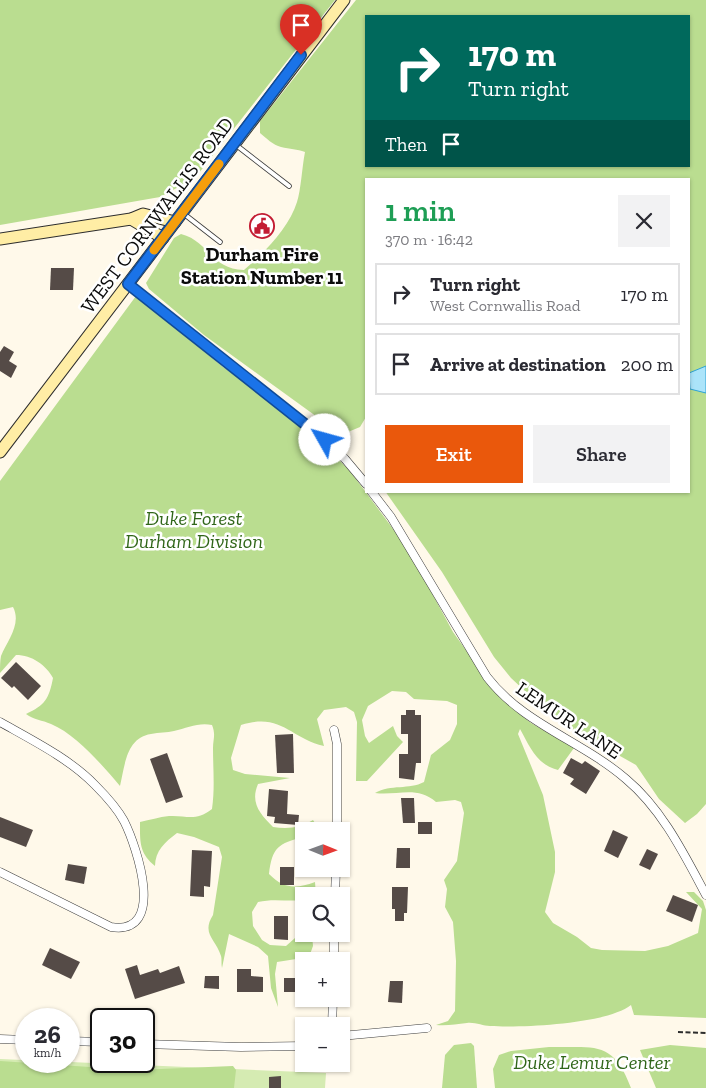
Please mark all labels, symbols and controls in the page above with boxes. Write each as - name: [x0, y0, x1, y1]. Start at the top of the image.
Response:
- pin: [280, 4, 322, 55]
- icon: arrive: [287, 11, 315, 39]
- text: 170 m: [468, 33, 556, 75]
- icon: right: [385, 35, 450, 100]
- text: Turn right: [468, 75, 569, 102]
- street label: WEST CORNWALLIS ROAD: [75, 112, 239, 318]
- icon: arrive: [437, 130, 465, 158]
- text: Then: [385, 133, 427, 156]
- text: 1 min: [385, 193, 455, 229]
- button: close: [618, 195, 670, 247]
- public building icon: Durham Fire Station Number 11: [249, 213, 275, 239]
- text: 370 m · 16:42: [385, 230, 473, 249]
- place label: Durham Fire Station Number 11: [181, 242, 343, 289]
- text: Turn right: [430, 273, 520, 296]
- icon: right: [387, 280, 415, 308]
- text: 170 m: [620, 283, 668, 306]
- text: West Cornwallis Road: [430, 296, 580, 315]
- icon: arrive: [387, 350, 415, 378]
- text: Arrive at destination: [430, 353, 606, 376]
- text: 200 m: [621, 353, 673, 376]
- position arrow: [298, 413, 350, 465]
- button: Exit: [385, 425, 523, 483]
- button: Share: [533, 425, 670, 483]
- park label: Duke Forest Durham Division: [125, 506, 263, 553]
- street label: LEMUR LANE: [512, 676, 626, 764]
- north arrow: [295, 822, 350, 878]
- map controls: [295, 822, 350, 1072]
- button: search: [295, 887, 350, 942]
- button: +: [295, 952, 350, 1007]
- speed limit sign: 30: [90, 1008, 155, 1073]
- button: −: [295, 1017, 350, 1072]
- text: 26: [34, 1019, 61, 1049]
- text: km/h: [34, 1046, 61, 1060]
- park label: Duke Lemur Center: [514, 1050, 671, 1074]

